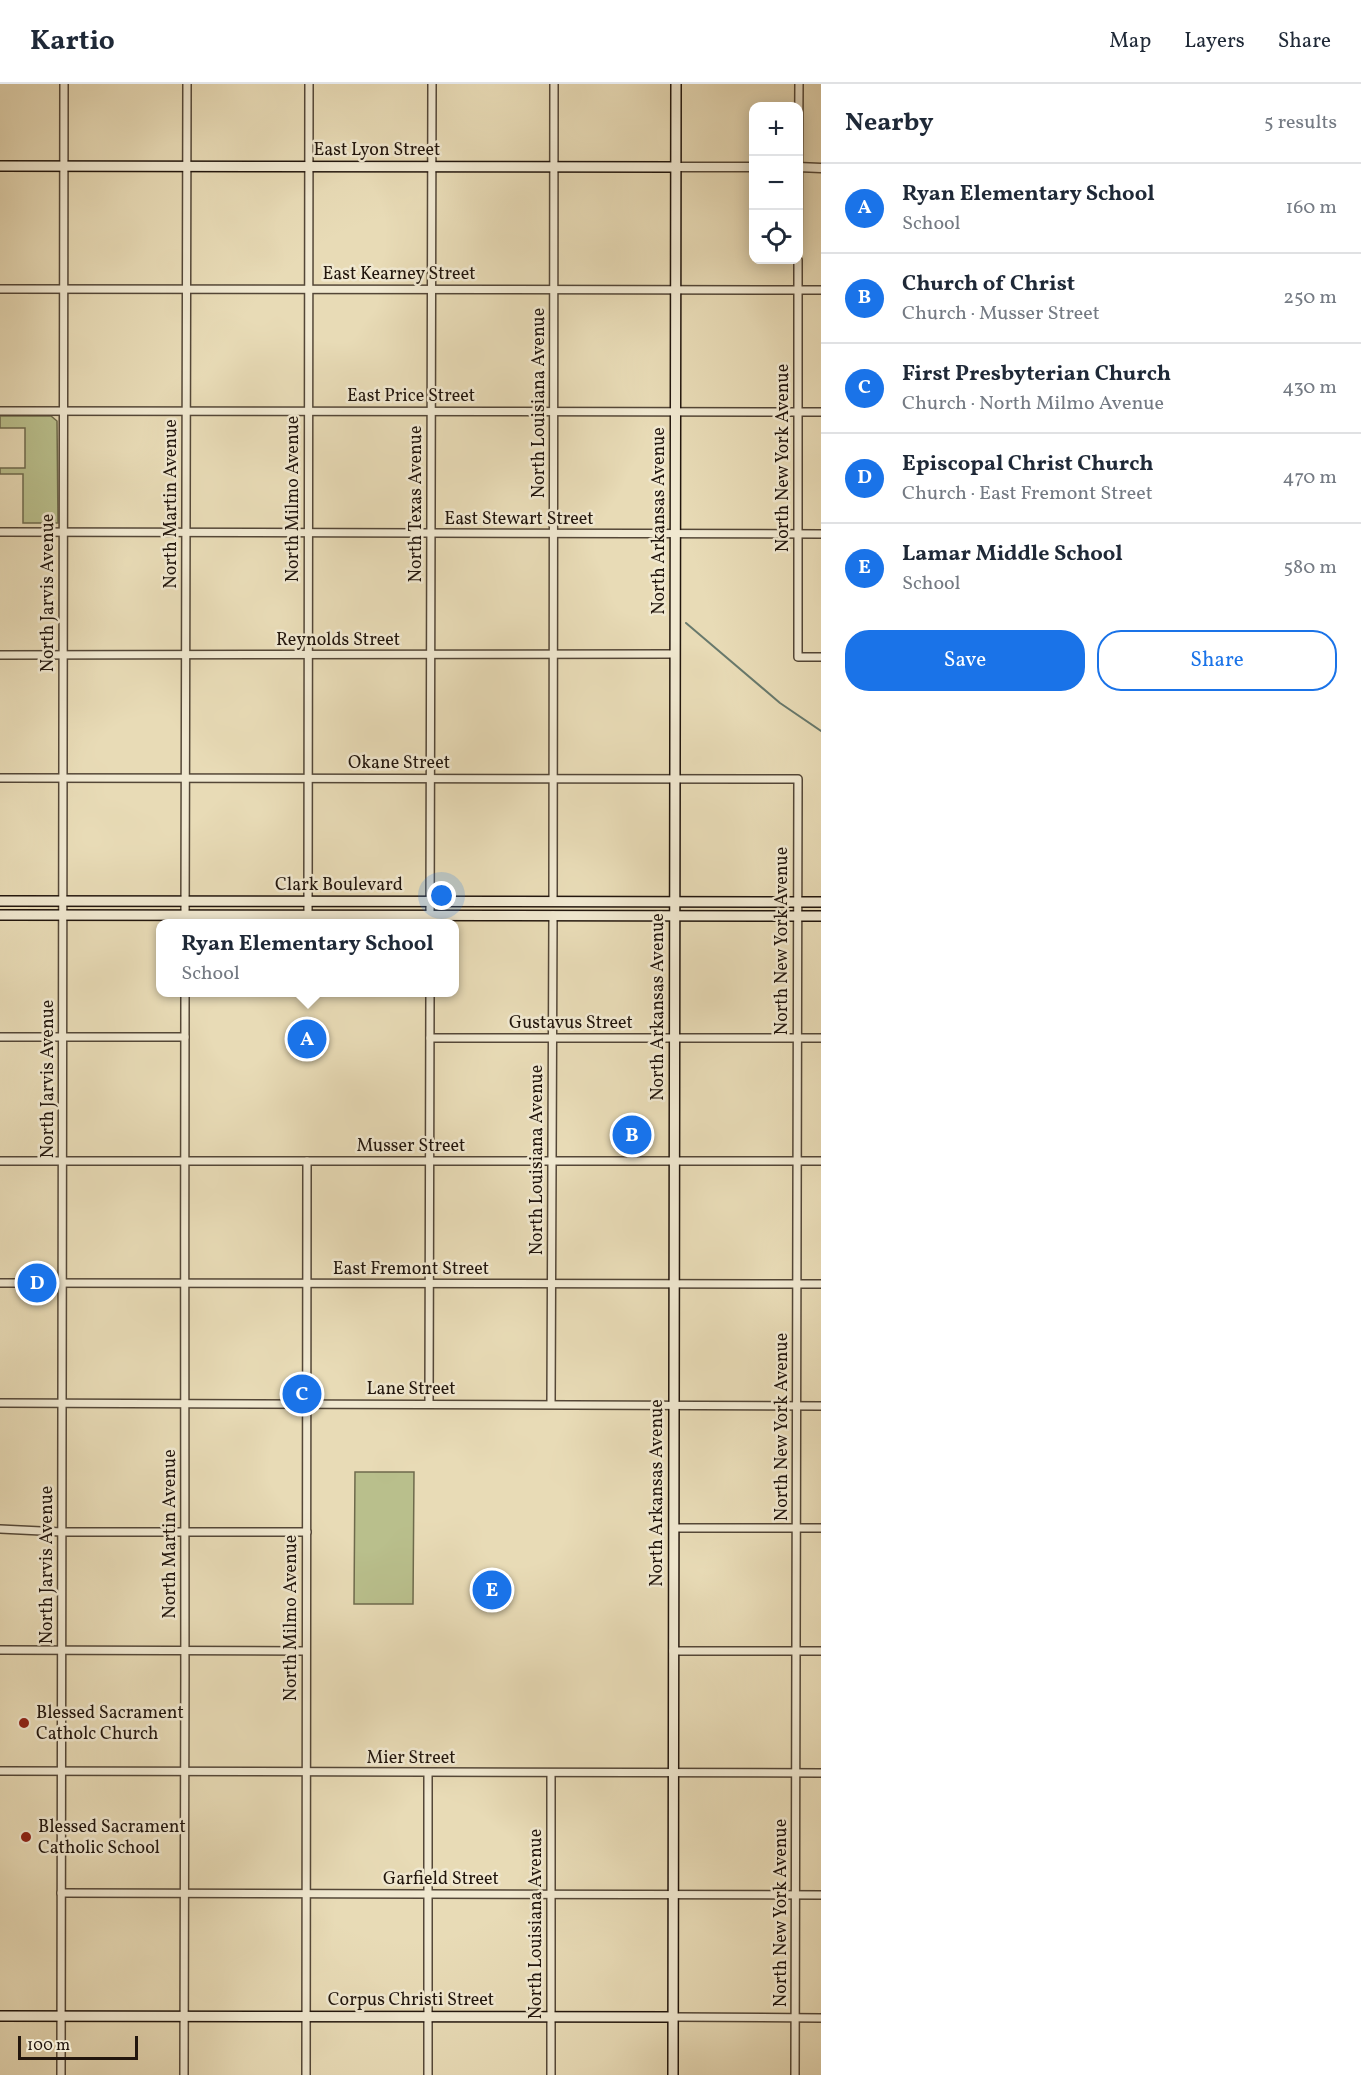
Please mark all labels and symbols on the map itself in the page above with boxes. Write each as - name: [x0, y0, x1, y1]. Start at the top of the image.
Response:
- street label: East Lyon Street: [314, 138, 440, 163]
- street label: East Kearney Street: [323, 262, 476, 287]
- street label: North Louisiana Avenue: [527, 308, 552, 498]
- street label: North New York Avenue: [771, 364, 796, 552]
- street label: East Price Street: [347, 384, 475, 409]
- street label: North Milmo Avenue: [281, 416, 306, 582]
- street label: North Martin Avenue: [159, 419, 184, 589]
- street label: North Texas Avenue: [404, 426, 429, 582]
- street label: North Arkansas Avenue: [647, 427, 672, 615]
- street label: East Stewart Street: [444, 507, 594, 532]
- street label: North Jarvis Avenue: [36, 514, 61, 672]
- street label: Reynolds Street: [276, 628, 400, 653]
- street label: Okane Street: [348, 751, 450, 776]
- street label: North New York Avenue: [770, 847, 795, 1035]
- street label: Clark Boulevard: [275, 873, 403, 898]
- your location: [427, 881, 456, 910]
- street label: North Arkansas Avenue: [646, 913, 671, 1101]
- street label: North Jarvis Avenue: [36, 1000, 61, 1158]
- street label: Gustavus Street: [509, 1011, 633, 1036]
- pin: A: [288, 1016, 326, 1062]
- street label: North Louisiana Avenue: [525, 1065, 550, 1255]
- pin: B: [612, 1112, 652, 1158]
- street label: Musser Street: [357, 1134, 465, 1159]
- street label: East Fremont Street: [333, 1257, 489, 1282]
- pin: D: [18, 1260, 57, 1306]
- street label: North New York Avenue: [770, 1333, 795, 1521]
- pin: C: [282, 1372, 322, 1416]
- street label: Lane Street: [366, 1377, 456, 1402]
- street label: North Arkansas Avenue: [645, 1399, 670, 1587]
- street label: North Martin Avenue: [158, 1449, 183, 1619]
- street label: North Jarvis Avenue: [35, 1486, 60, 1644]
- street label: North Milmo Avenue: [279, 1535, 304, 1701]
- pin: E: [472, 1568, 512, 1612]
- place label: Blessed Sacrament Catholc Church: [36, 1701, 184, 1747]
- marker: Blessed Sacrament Catholc Church: [17, 1716, 31, 1730]
- street label: Mier Street: [366, 1746, 456, 1771]
- place label: Blessed Sacrament Catholic School: [38, 1815, 186, 1861]
- street label: North New York Avenue: [769, 1819, 794, 2007]
- street label: North Louisiana Avenue: [524, 1829, 549, 2019]
- marker: Blessed Sacrament Catholic School: [19, 1830, 33, 1844]
- street label: Garfield Street: [383, 1867, 499, 1892]
- street label: Corpus Christi Street: [328, 1988, 494, 2013]
- scale bar: [18, 2033, 138, 2060]

